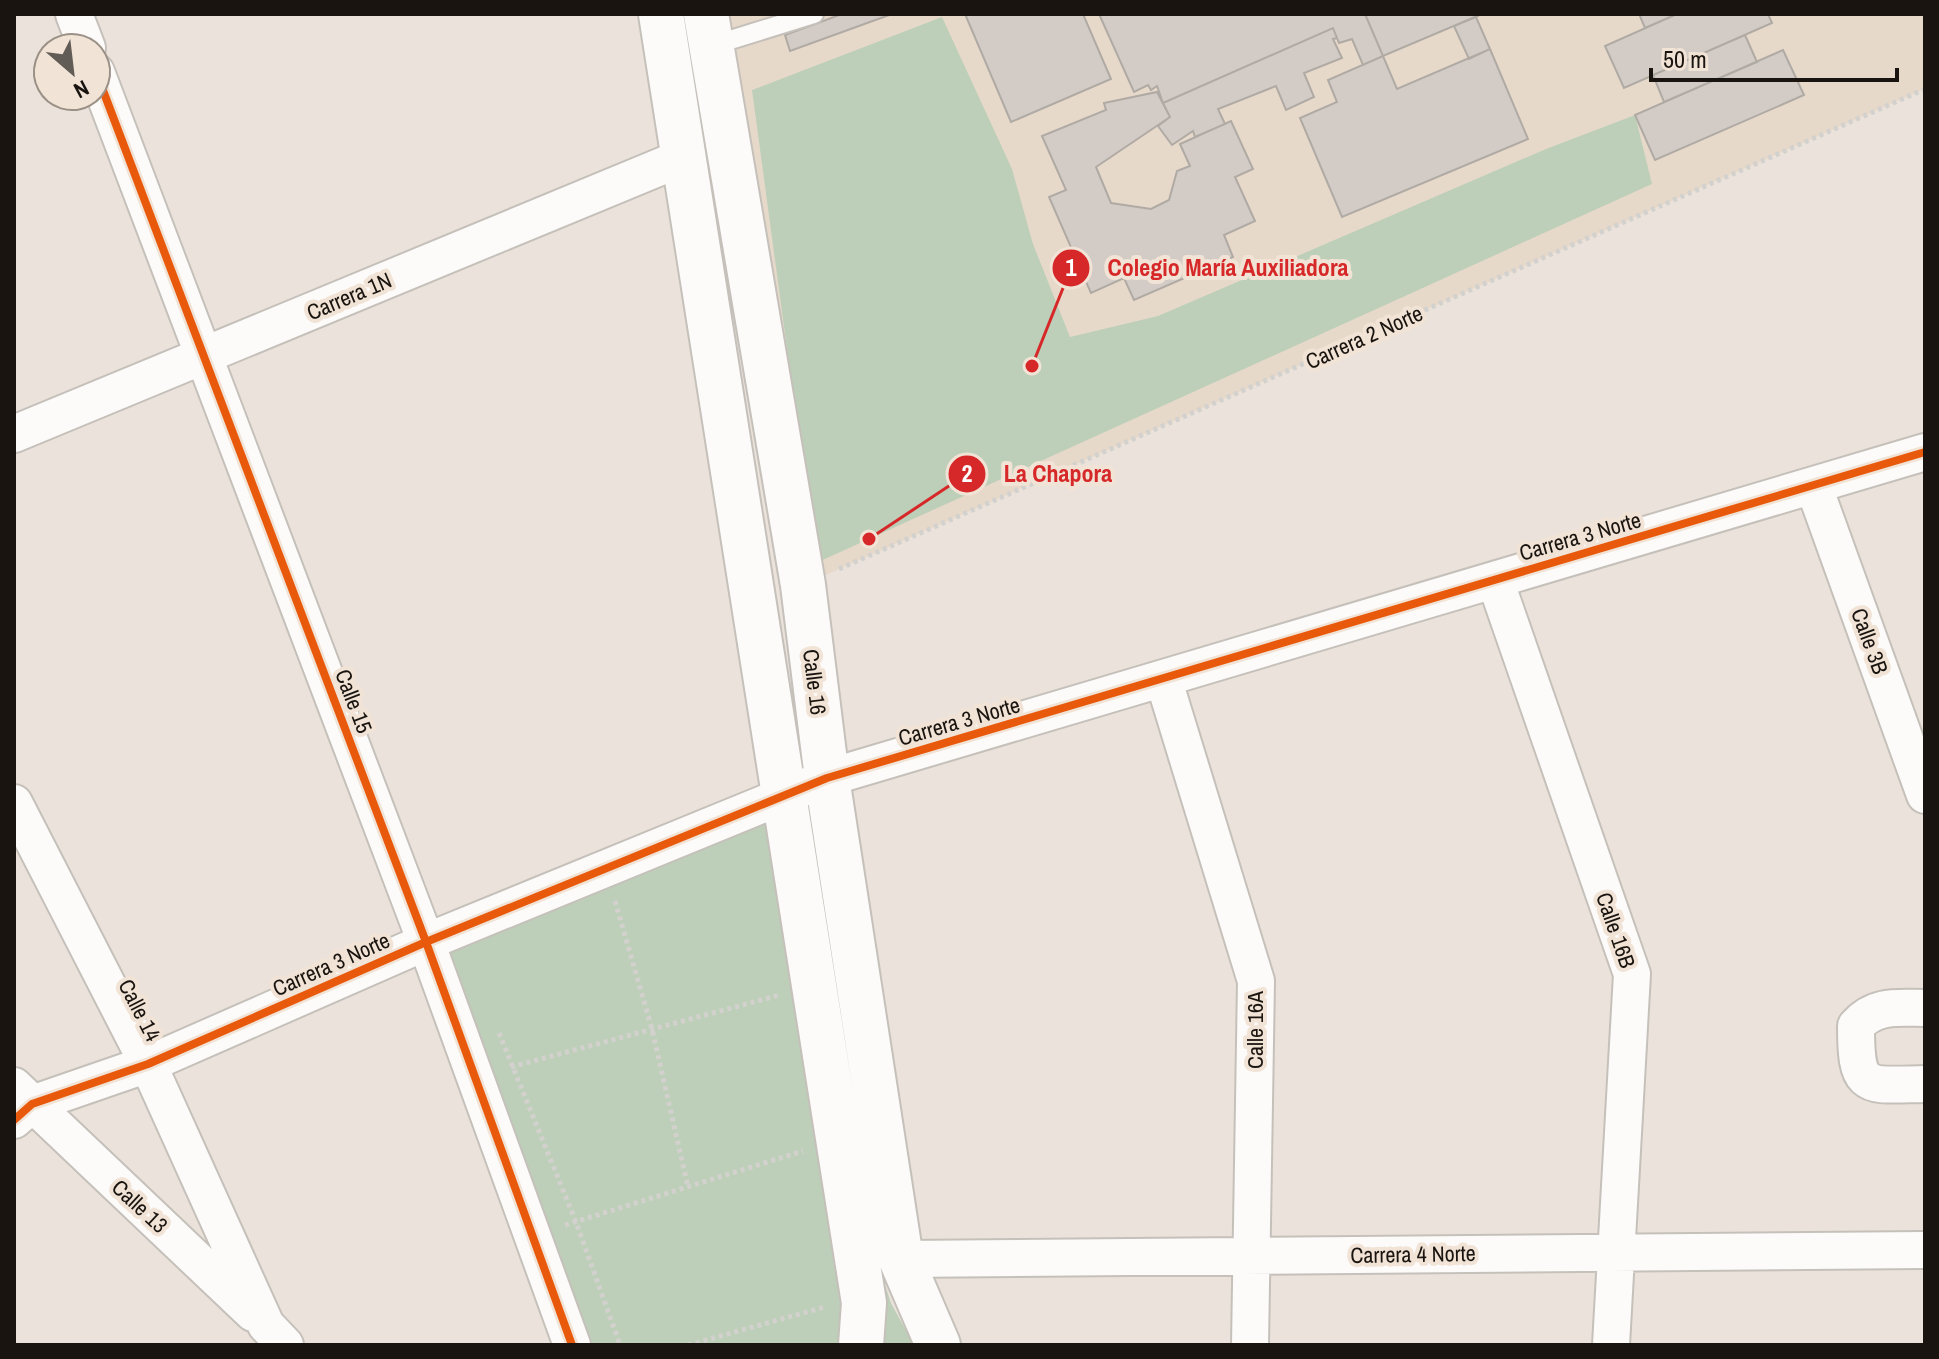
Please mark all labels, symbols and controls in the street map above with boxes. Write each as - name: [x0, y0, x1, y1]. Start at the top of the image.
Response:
- north arrow: [32, 32, 112, 112]
- scale bar: [1651, 32, 1897, 82]
- text: 50 m: [1663, 43, 1707, 75]
- text: N: [69, 73, 94, 106]
- callout: Colegio María Auxiliadora: [1051, 244, 1365, 292]
- text: 1: [1066, 251, 1077, 283]
- text: Colegio María Auxiliadora: [1108, 251, 1349, 283]
- street label: Carrera 1N: [302, 265, 396, 327]
- street label: Carrera 2 Norte: [1301, 298, 1427, 376]
- callout: La Chapora: [947, 450, 1128, 498]
- text: 2: [962, 457, 973, 489]
- text: La Chapora: [1004, 457, 1112, 489]
- street label: Carrera 3 Norte: [1516, 504, 1644, 568]
- street label: Calle 3B: [1844, 604, 1896, 678]
- street label: Calle 16: [796, 647, 834, 717]
- street label: Calle 15: [328, 665, 380, 737]
- street label: Carrera 3 Norte: [895, 689, 1023, 753]
- street label: Calle 16B: [1589, 888, 1643, 972]
- street label: Carrera 3 Norte: [268, 925, 394, 1003]
- street label: Calle 14: [112, 974, 168, 1046]
- street label: Calle 16A: [1240, 990, 1270, 1069]
- street label: Calle 13: [106, 1172, 174, 1240]
- street label: Carrera 4 Norte: [1350, 1238, 1476, 1270]

